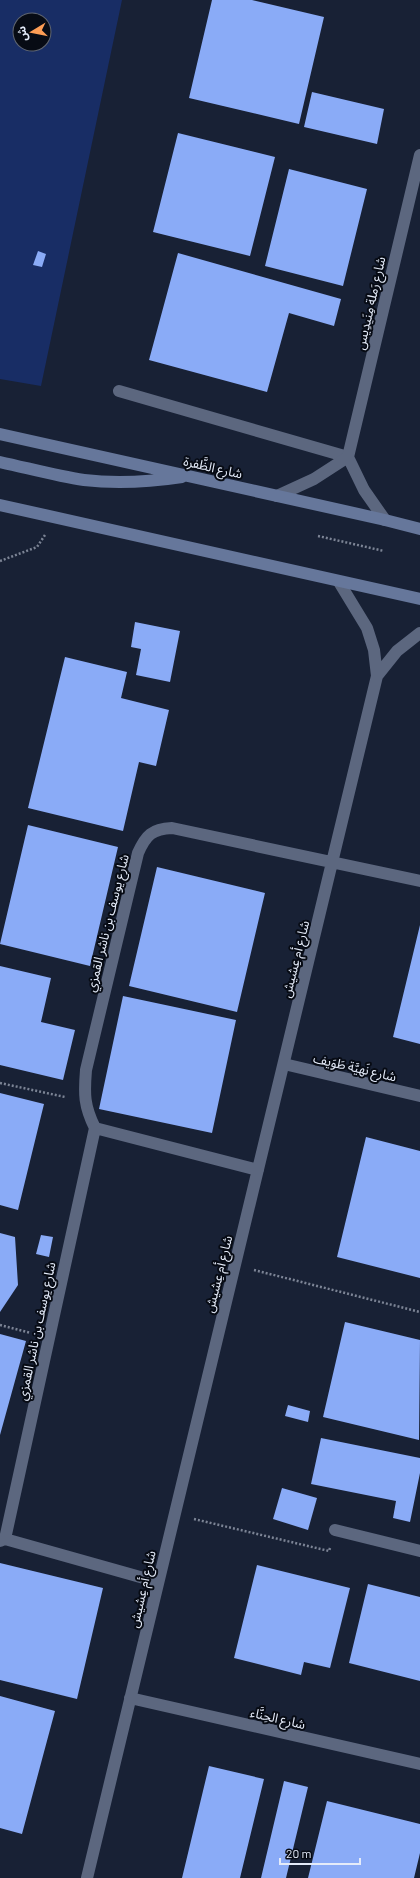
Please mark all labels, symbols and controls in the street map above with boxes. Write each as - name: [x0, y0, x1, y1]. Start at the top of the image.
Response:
- north arrow: [12, 12, 52, 52]
- text: ش: [14, 25, 30, 42]
- street label: شارع رَملة مِنَيدِيس: [351, 255, 391, 352]
- street label: شارع الظَّفرة: [181, 451, 244, 484]
- street label: شارع يوسف بن ناشر القمزي: [82, 853, 135, 994]
- street label: شارع أم عِشيش: [278, 919, 315, 1000]
- street label: شارع نَهيَّة طَوَيف: [311, 1050, 398, 1087]
- street label: شارع أم عِشيش: [201, 1234, 238, 1315]
- street label: شارع يوسف بن ناشر القمزي: [13, 1260, 61, 1402]
- street label: شارع أم عِشيش: [125, 1549, 162, 1630]
- street label: شارع الحِنَّاء: [248, 1704, 307, 1735]
- scale bar: [280, 1840, 360, 1866]
- text: 20 m: [286, 1846, 312, 1860]

